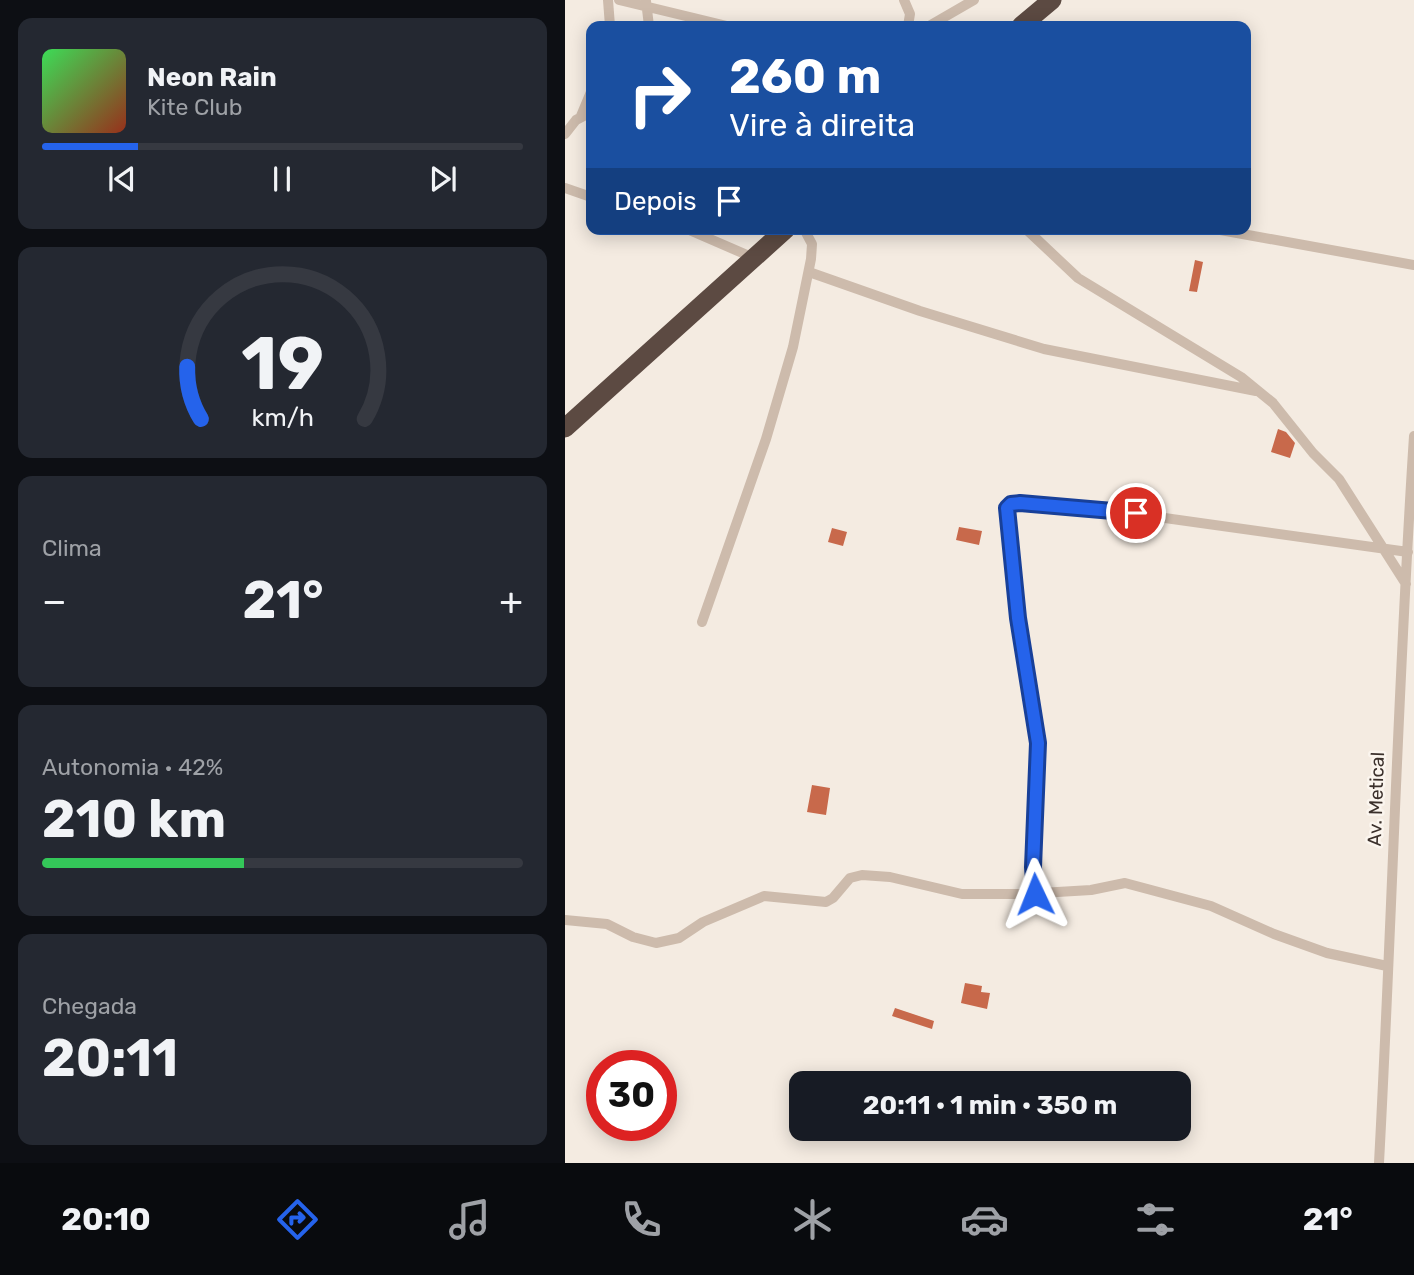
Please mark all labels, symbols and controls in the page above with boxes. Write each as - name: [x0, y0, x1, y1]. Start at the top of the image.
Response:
- text: 260 m: [729, 47, 881, 105]
- icon: right: [614, 49, 705, 140]
- text: Neon Rain: [147, 62, 277, 93]
- text: Kite Club: [147, 93, 242, 121]
- text: Vire à direita: [729, 106, 915, 144]
- icon: previous: [103, 160, 141, 198]
- icon: pause: [263, 160, 301, 198]
- icon: next: [424, 160, 462, 198]
- icon: arrive: [710, 182, 748, 220]
- text: Depois: [614, 186, 696, 217]
- text: 19: [241, 321, 324, 407]
- text: km/h: [251, 402, 314, 431]
- pin: [1106, 483, 1166, 543]
- icon: arrive: [1117, 494, 1155, 532]
- text: Clima: [42, 534, 102, 562]
- text: 21°: [243, 569, 324, 631]
- text: −: [42, 578, 67, 624]
- text: +: [499, 578, 523, 624]
- street label: Av. Metical: [1363, 751, 1389, 847]
- text: Autonomia · 42%: [42, 753, 223, 781]
- text: 210 km: [42, 788, 226, 850]
- position arrow: [998, 857, 1072, 931]
- text: Chegada: [42, 992, 137, 1020]
- text: 20:11: [42, 1027, 178, 1089]
- speed limit sign: 30: [586, 1050, 677, 1141]
- text: 20:11 · 1 min · 350 m: [863, 1090, 1117, 1121]
- icon: directions: [273, 1195, 322, 1244]
- icon: music: [445, 1195, 494, 1244]
- icon: phone: [617, 1195, 666, 1244]
- icon: climate: [788, 1195, 837, 1244]
- icon: car: [960, 1195, 1009, 1244]
- icon: filters: [1131, 1195, 1180, 1244]
- text: 20:10: [61, 1200, 151, 1238]
- text: 21°: [1303, 1200, 1353, 1238]

